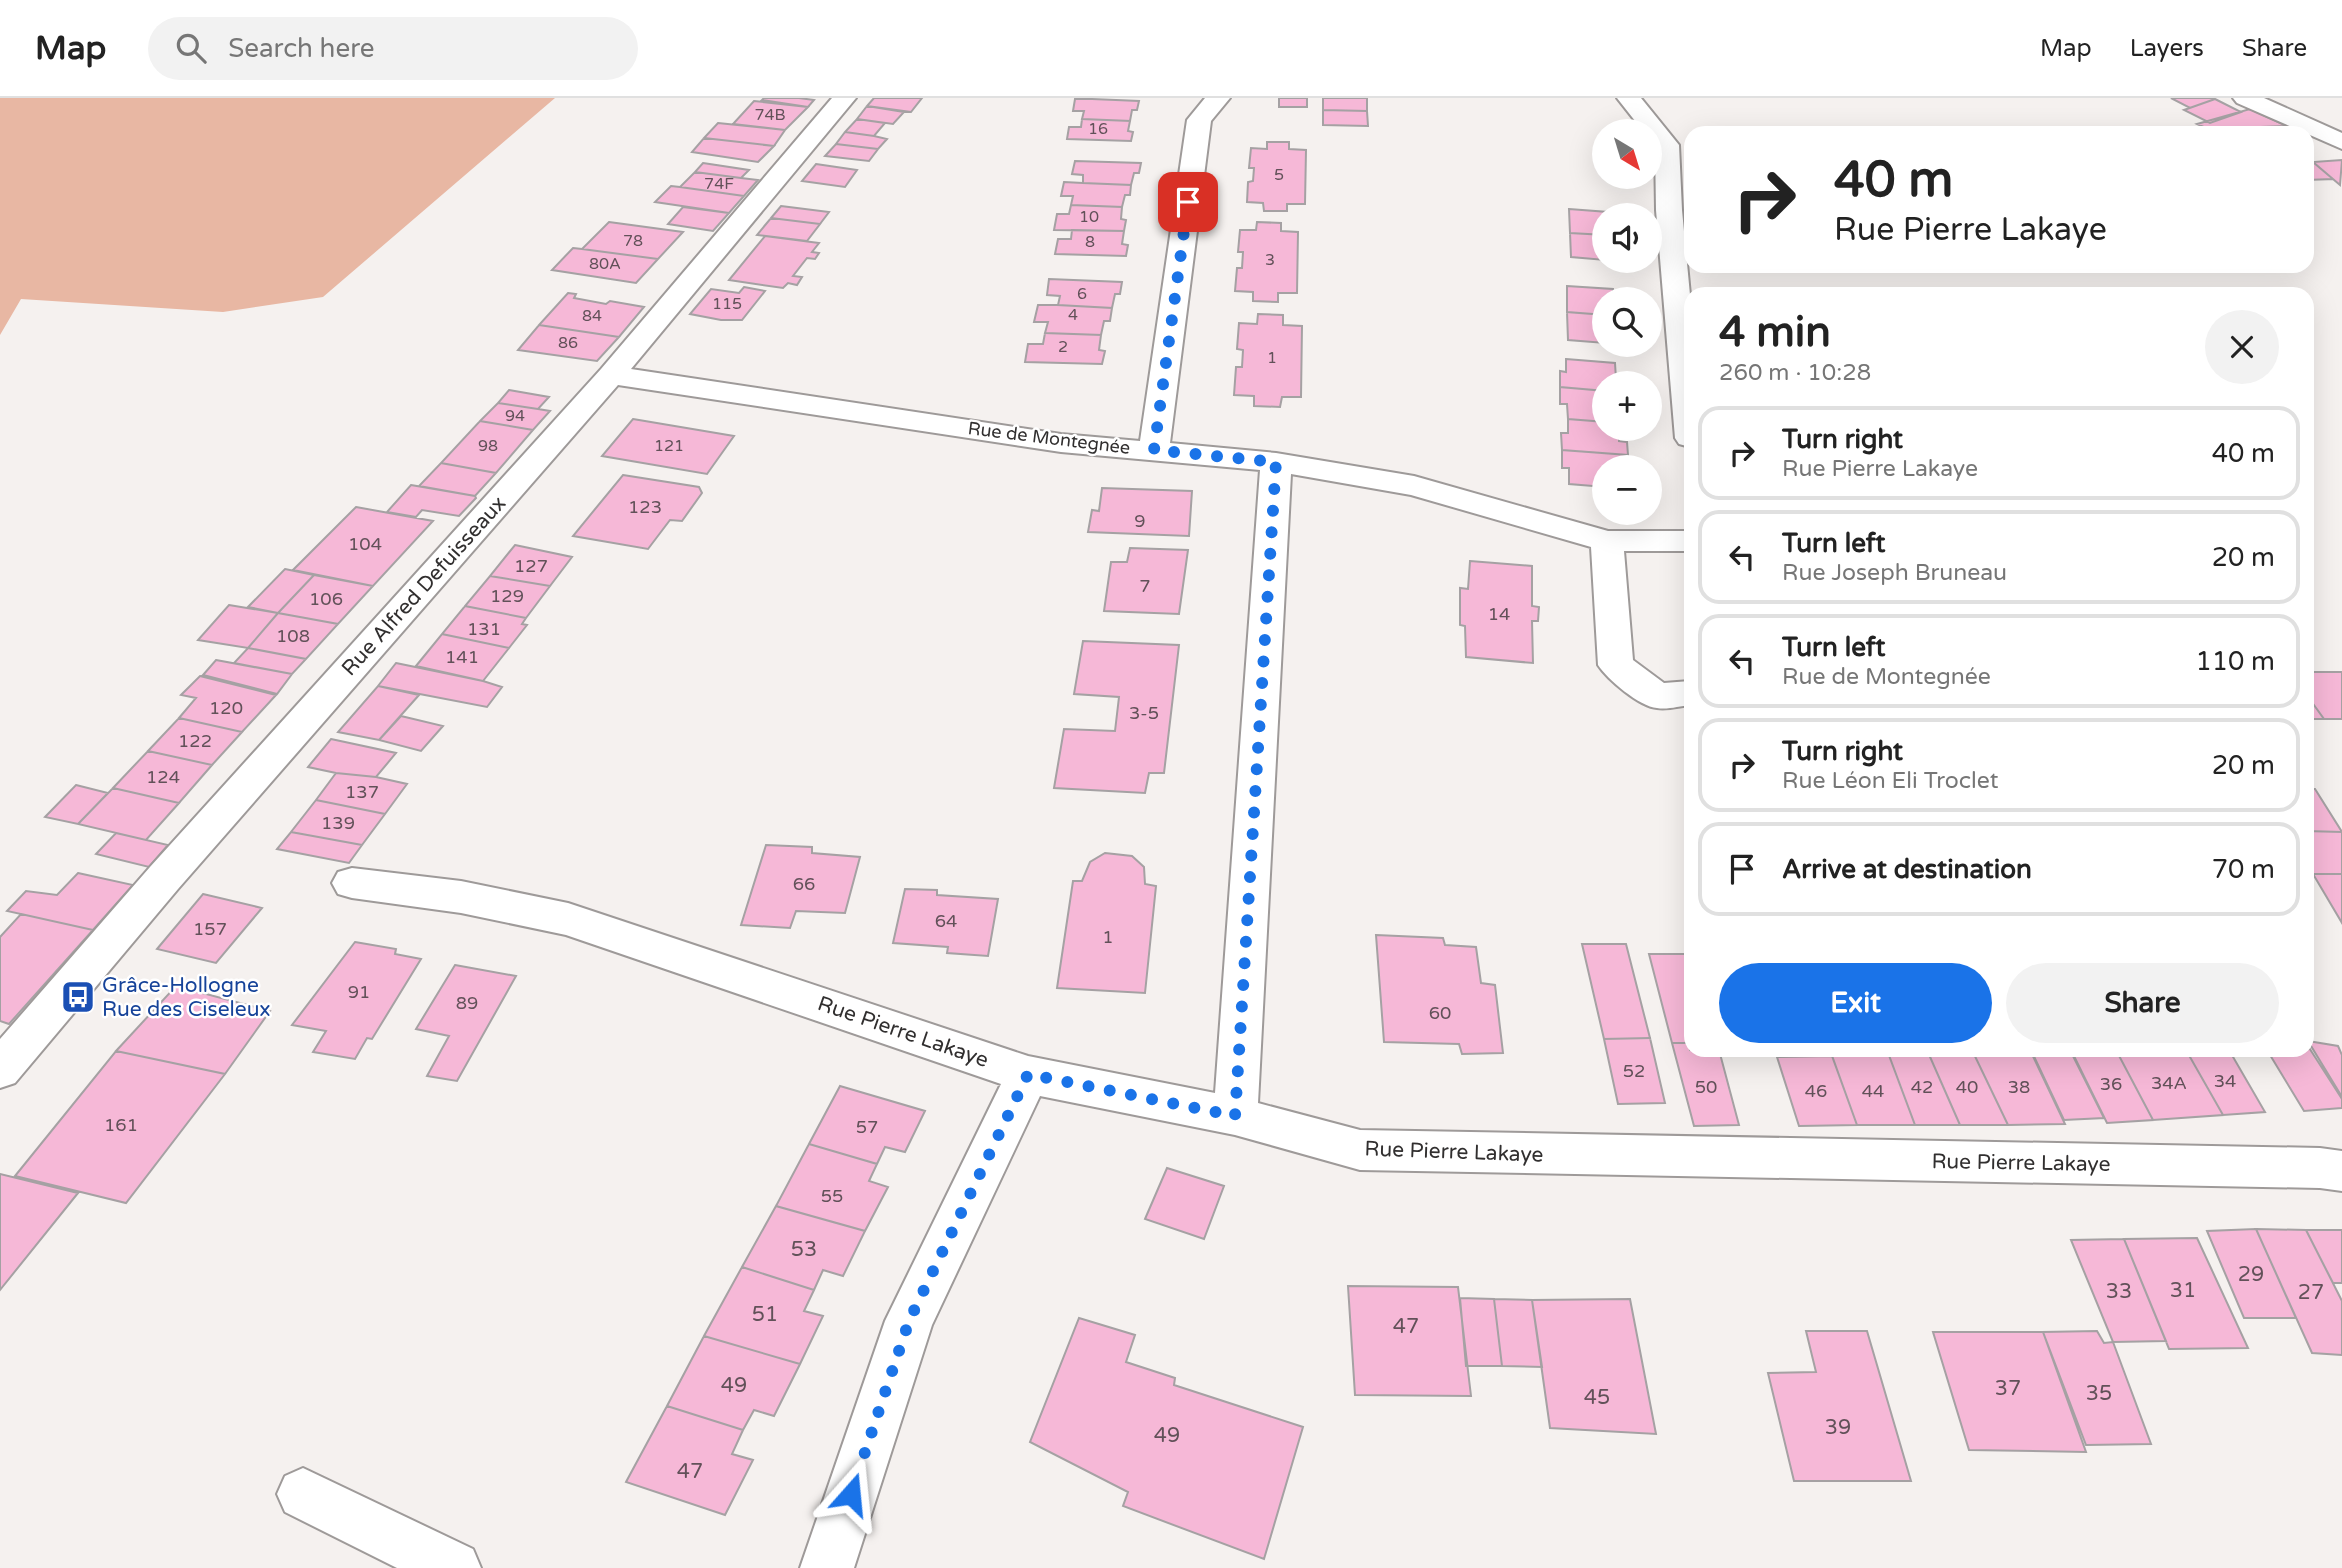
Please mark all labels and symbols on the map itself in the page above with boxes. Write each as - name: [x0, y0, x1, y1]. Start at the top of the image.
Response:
- house number: 74B: [754, 105, 786, 125]
- house number: 16: [1088, 119, 1108, 139]
- north arrow: [1592, 119, 1662, 189]
- house number: 5: [1274, 165, 1284, 185]
- pin: [1158, 172, 1218, 232]
- house number: 74F: [704, 174, 734, 194]
- house number: 10: [1079, 207, 1099, 227]
- house number: 78: [623, 231, 643, 251]
- house number: 8: [1085, 232, 1095, 252]
- house number: 3: [1265, 250, 1275, 270]
- house number: 80A: [589, 254, 621, 274]
- house number: 6: [1077, 284, 1087, 304]
- house number: 115: [712, 294, 742, 314]
- house number: 4: [1068, 305, 1078, 325]
- house number: 84: [582, 306, 602, 326]
- house number: 86: [558, 333, 578, 353]
- house number: 2: [1058, 337, 1068, 357]
- house number: 1: [1267, 348, 1277, 368]
- house number: 94: [505, 406, 525, 426]
- street label: Rue de Montegnée: [967, 417, 1131, 459]
- house number: 98: [478, 436, 498, 456]
- house number: 121: [654, 436, 684, 456]
- street label: Rue Alfred Defuisseaux: [337, 491, 511, 681]
- house number: 123: [628, 496, 662, 518]
- house number: 9: [1134, 510, 1146, 532]
- house number: 104: [348, 533, 382, 555]
- house number: 127: [514, 555, 548, 577]
- house number: 7: [1139, 575, 1151, 597]
- house number: 129: [490, 585, 524, 607]
- house number: 106: [309, 588, 343, 610]
- house number: 14: [1488, 603, 1510, 625]
- house number: 131: [467, 618, 501, 640]
- house number: 108: [276, 625, 310, 647]
- house number: 141: [445, 646, 479, 668]
- house number: 120: [209, 697, 243, 719]
- house number: 3-5: [1129, 702, 1159, 724]
- house number: 122: [178, 730, 212, 752]
- house number: 124: [146, 766, 180, 788]
- house number: 137: [345, 781, 379, 803]
- house number: 139: [321, 812, 355, 834]
- house number: 66: [793, 873, 815, 895]
- house number: 64: [935, 910, 957, 932]
- house number: 157: [193, 918, 227, 940]
- house number: 1: [1102, 926, 1114, 948]
- place label: Grâce-Hollogne Rue des Ciseleux: [102, 973, 271, 1022]
- bus stop icon: Grâce-Hollogne Rue des Ciseleux: [59, 978, 97, 1016]
- house number: 91: [348, 981, 370, 1003]
- street label: Rue Pierre Lakaye: [814, 991, 992, 1073]
- house number: 89: [456, 992, 478, 1014]
- house number: 60: [1429, 1002, 1451, 1024]
- house number: 52: [1623, 1060, 1645, 1082]
- house number: 34: [2214, 1070, 2236, 1092]
- house number: 34A: [2151, 1072, 2187, 1094]
- house number: 36: [2100, 1073, 2122, 1095]
- house number: 50: [1695, 1076, 1717, 1098]
- house number: 42: [1911, 1076, 1933, 1098]
- house number: 40: [1956, 1076, 1978, 1098]
- house number: 38: [2008, 1076, 2030, 1098]
- house number: 46: [1805, 1080, 1827, 1102]
- house number: 44: [1862, 1080, 1884, 1102]
- house number: 161: [104, 1114, 138, 1136]
- house number: 57: [856, 1116, 878, 1138]
- street label: Rue Pierre Lakaye: [1364, 1136, 1544, 1168]
- street label: Rue Pierre Lakaye: [1931, 1149, 2111, 1177]
- house number: 55: [821, 1185, 843, 1207]
- house number: 53: [791, 1237, 817, 1262]
- house number: 29: [2238, 1262, 2264, 1287]
- house number: 31: [2170, 1278, 2196, 1303]
- house number: 33: [2106, 1279, 2132, 1304]
- house number: 27: [2298, 1280, 2324, 1305]
- house number: 51: [752, 1302, 778, 1327]
- house number: 47: [1393, 1314, 1419, 1339]
- house number: 49: [721, 1373, 747, 1398]
- house number: 37: [1995, 1376, 2021, 1401]
- house number: 35: [2086, 1381, 2112, 1406]
- house number: 45: [1584, 1385, 1610, 1410]
- house number: 39: [1825, 1415, 1851, 1440]
- house number: 49: [1154, 1423, 1180, 1448]
- position arrow: [814, 1457, 888, 1531]
- house number: 47: [677, 1459, 703, 1484]

